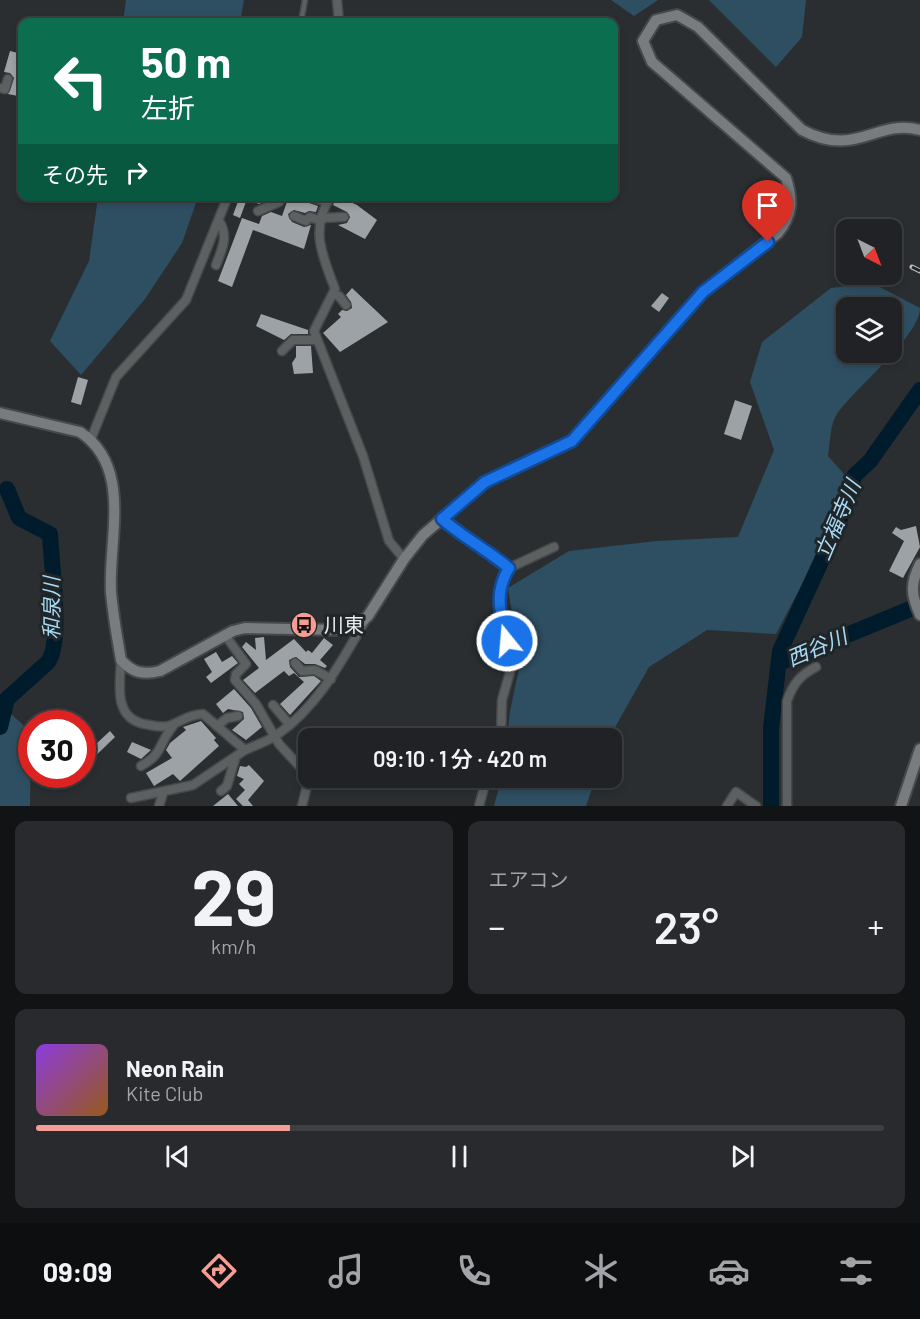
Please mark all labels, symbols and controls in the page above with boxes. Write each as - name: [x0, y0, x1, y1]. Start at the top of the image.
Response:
- text: 50 m: [141, 36, 231, 86]
- icon: left: [42, 42, 120, 120]
- text: 左折: [141, 91, 195, 123]
- icon: right: [120, 156, 153, 189]
- text: その先: [42, 161, 108, 187]
- pin: [742, 180, 793, 242]
- icon: arrive: [751, 189, 784, 222]
- north arrow: [836, 219, 902, 285]
- map controls: [836, 219, 902, 363]
- button: layers: [836, 297, 902, 363]
- water label: 立福寺川: [809, 474, 865, 563]
- water label: 和泉川: [38, 575, 63, 640]
- position arrow: [475, 609, 539, 673]
- bus stop icon: 川東: [289, 610, 319, 640]
- place label: 川東: [324, 612, 364, 636]
- water label: 西谷川: [783, 622, 852, 670]
- speed limit sign: 30: [18, 710, 96, 788]
- text: 09:10 · 1 分 · 420 m: [373, 745, 547, 771]
- text: 29: [191, 848, 276, 942]
- text: エアコン: [489, 867, 569, 891]
- text: 23°: [654, 899, 719, 953]
- text: −: [489, 906, 505, 946]
- text: +: [868, 906, 884, 946]
- text: km/h: [211, 934, 256, 958]
- text: Neon Rain: [126, 1055, 224, 1081]
- text: Kite Club: [126, 1081, 203, 1105]
- icon: previous: [161, 1140, 194, 1173]
- icon: pause: [443, 1140, 476, 1173]
- icon: next: [726, 1140, 759, 1173]
- icon: directions: [198, 1250, 240, 1292]
- icon: music: [325, 1250, 367, 1292]
- icon: phone: [453, 1250, 495, 1292]
- icon: climate: [580, 1250, 622, 1292]
- icon: car: [708, 1250, 750, 1292]
- icon: filters: [835, 1250, 877, 1292]
- text: 09:09: [43, 1255, 112, 1287]

